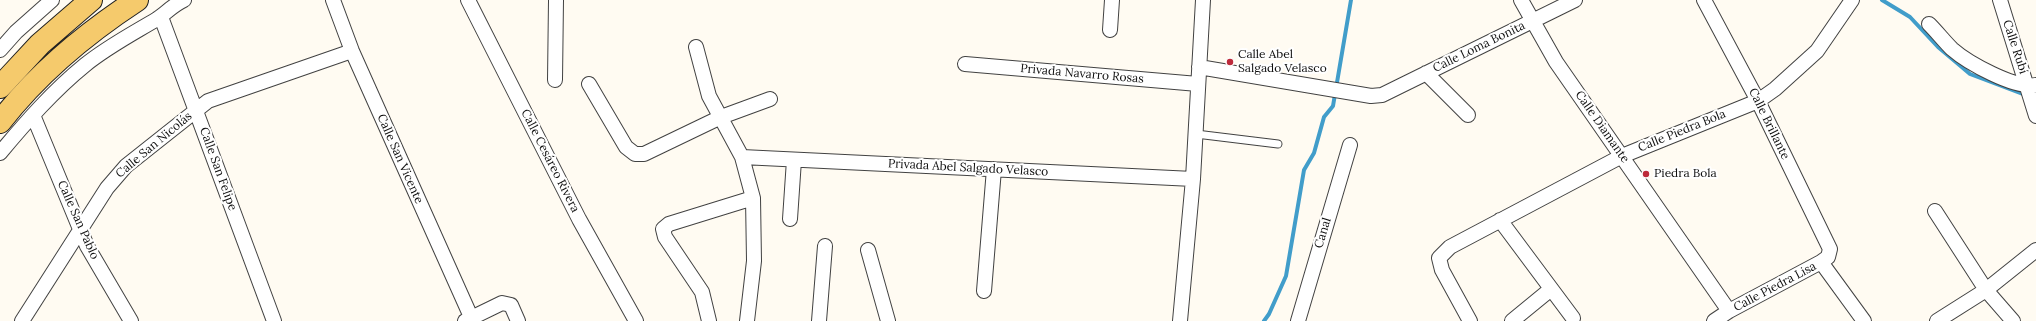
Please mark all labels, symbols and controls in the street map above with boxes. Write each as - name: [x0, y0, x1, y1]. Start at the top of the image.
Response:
- street label: Calle Loma Bonita: [1430, 18, 1528, 76]
- street label: Calle Rubí: [2000, 18, 2030, 76]
- place label: Calle Abel Salgado Velasco: [1238, 48, 1327, 76]
- marker: Calle Abel Salgado Velasco: [1225, 57, 1235, 67]
- street label: Privada Navarro Rosas: [1020, 61, 1144, 87]
- street label: Calle Brillante: [1745, 86, 1793, 162]
- street label: Calle Diamante: [1572, 88, 1632, 166]
- street label: Calle Cesáreo Rivera: [518, 107, 582, 215]
- street label: Calle Piedra Bola: [1636, 107, 1728, 155]
- street label: Calle San Nicolás: [113, 109, 195, 181]
- street label: Calle San Vicente: [374, 112, 426, 206]
- street label: Calle San Felipe: [196, 125, 240, 213]
- street label: Privada Abel Salgado Velasco: [887, 157, 1049, 179]
- place label: Piedra Bola: [1654, 167, 1717, 181]
- marker: Piedra Bola: [1641, 169, 1651, 179]
- street label: Calle San Pablo: [54, 178, 102, 262]
- street label: Canal: [1312, 216, 1334, 250]
- street label: Calle Piedra Lisa: [1731, 259, 1819, 315]

